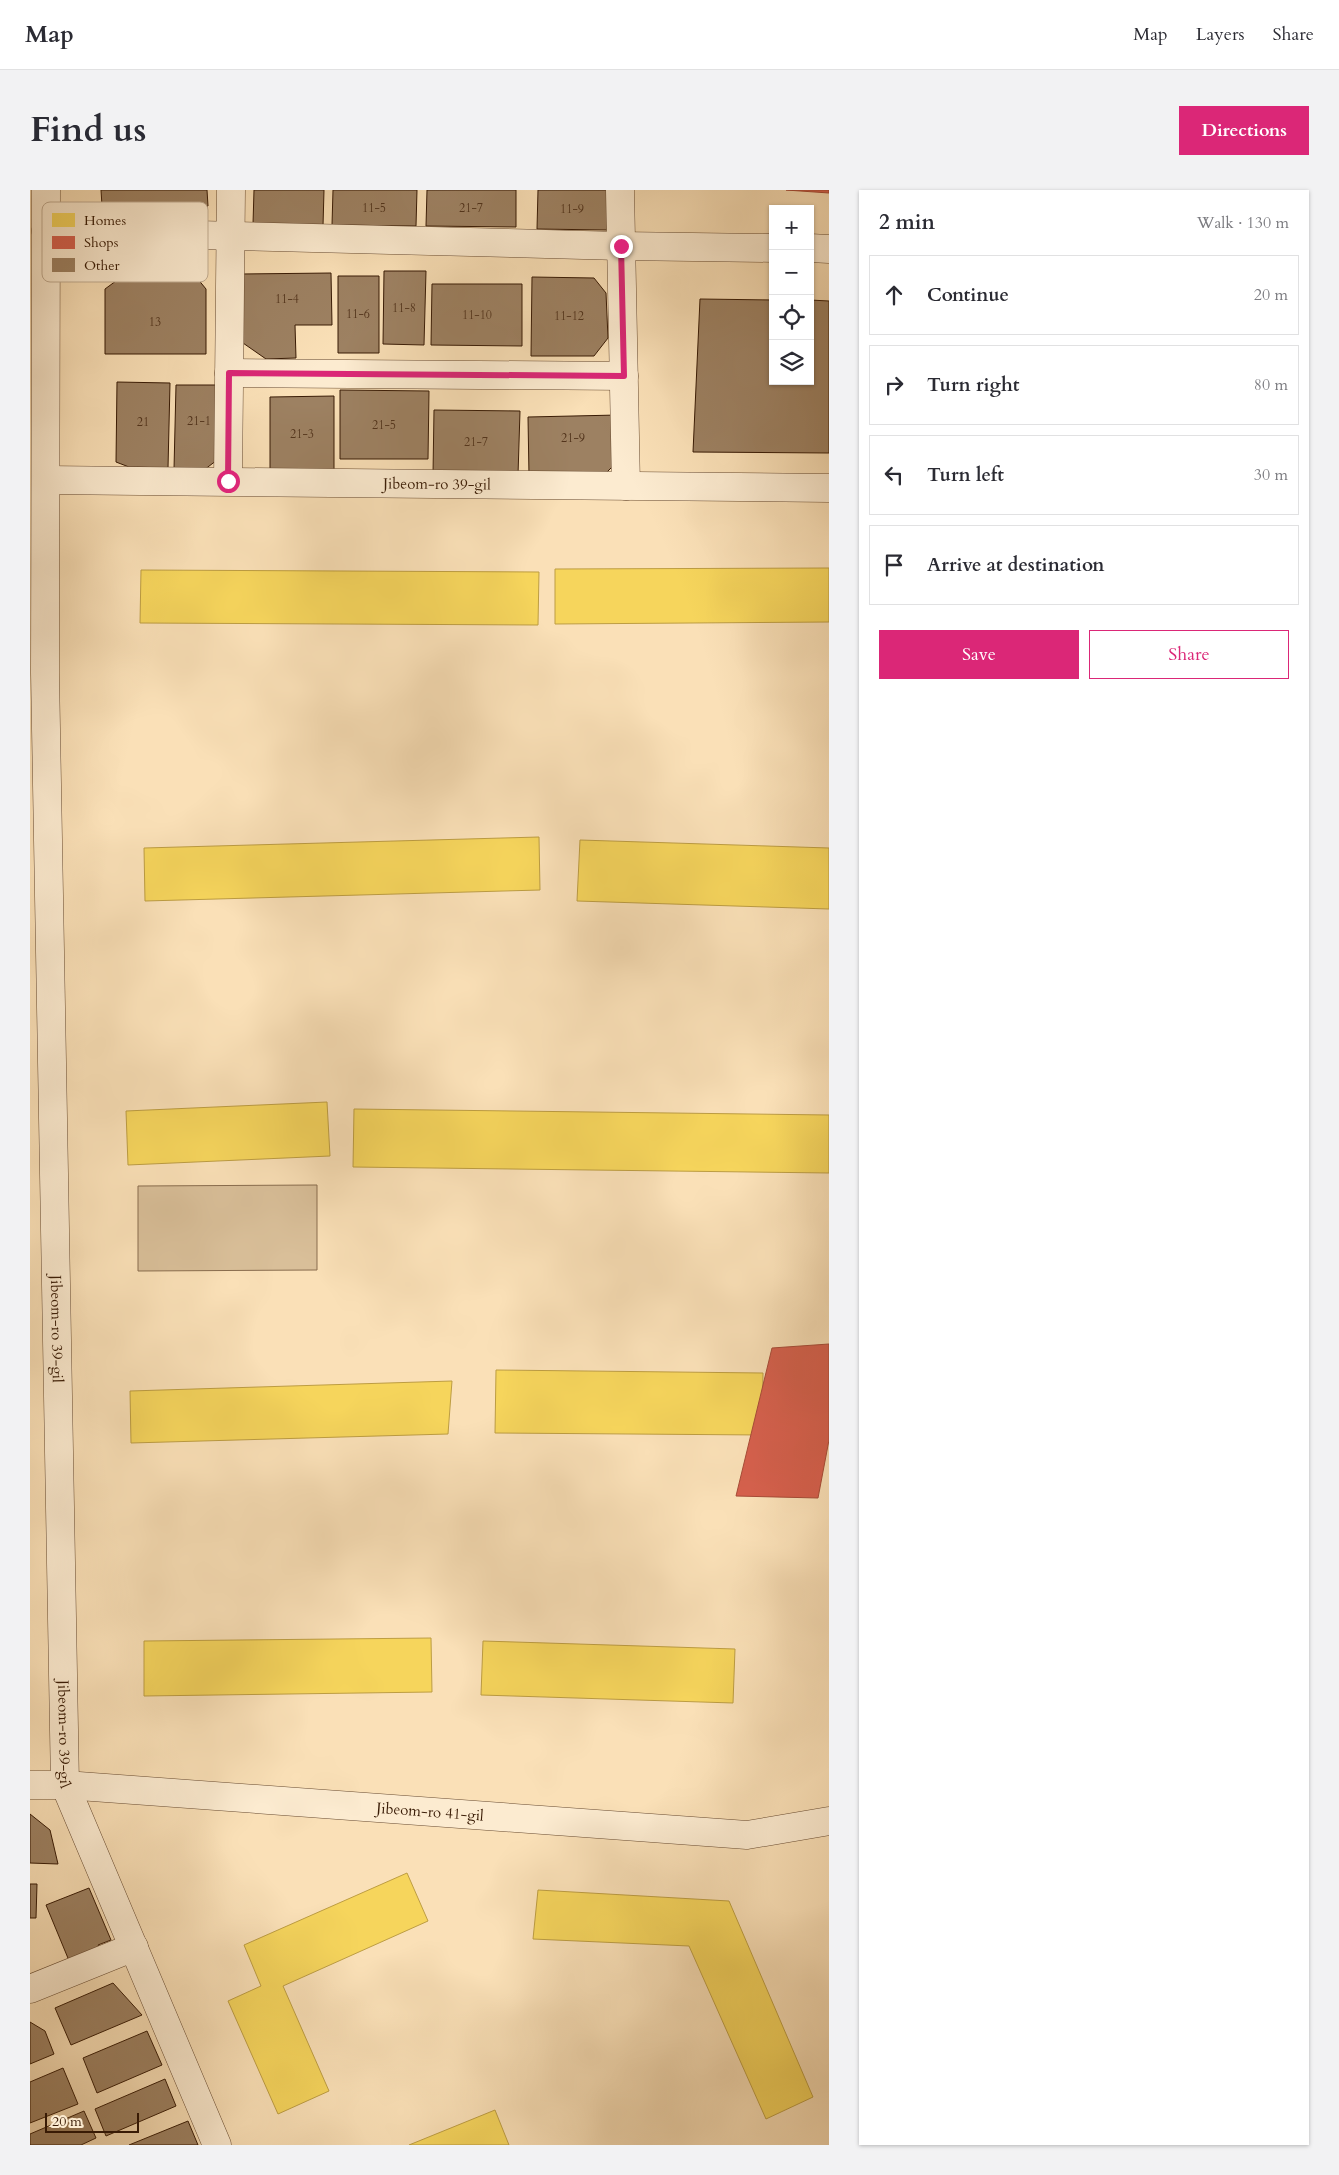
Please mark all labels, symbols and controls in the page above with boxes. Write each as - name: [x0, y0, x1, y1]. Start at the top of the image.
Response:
- text: Map: [25, 18, 74, 51]
- text: Map: [1133, 22, 1168, 47]
- text: Layers: [1196, 22, 1245, 47]
- text: Share: [1273, 22, 1314, 47]
- text: Find us: [30, 106, 146, 154]
- button: Directions: [1179, 106, 1309, 155]
- house number: 11-5: [362, 200, 386, 216]
- house number: 21-7: [459, 200, 483, 216]
- house number: 11-9: [560, 201, 584, 217]
- legend: [42, 202, 208, 282]
- map controls: [769, 205, 814, 385]
- button: +: [769, 205, 814, 250]
- text: 2 min: [879, 208, 935, 237]
- text: Homes: [84, 211, 126, 230]
- text: Walk · 130 m: [1197, 212, 1289, 234]
- text: Shops: [84, 233, 119, 252]
- route end: [610, 235, 633, 258]
- button: −: [769, 250, 814, 295]
- text: Other: [84, 256, 121, 275]
- icon: ahead: [880, 281, 908, 309]
- text: Continue: [927, 282, 1009, 308]
- text: 20 m: [1254, 284, 1288, 306]
- house number: 11-4: [275, 291, 299, 307]
- button: locate: [769, 295, 814, 340]
- house number: 11-8: [392, 300, 416, 316]
- house number: 11-6: [346, 306, 370, 322]
- house number: 11-10: [462, 307, 492, 323]
- house number: 11-12: [554, 308, 584, 324]
- house number: 13: [149, 314, 161, 330]
- button: layers: [769, 340, 814, 385]
- icon: right: [880, 371, 908, 399]
- text: Turn right: [927, 372, 1019, 398]
- text: 80 m: [1254, 374, 1288, 396]
- house number: 21-1: [187, 413, 211, 429]
- house number: 21: [137, 414, 149, 430]
- house number: 21-5: [372, 417, 396, 433]
- house number: 21-3: [290, 426, 314, 442]
- house number: 21-9: [561, 430, 585, 446]
- house number: 21-7: [464, 434, 488, 450]
- icon: left: [880, 461, 908, 489]
- text: Turn left: [927, 462, 1004, 488]
- text: 30 m: [1254, 464, 1288, 486]
- route start: [217, 470, 240, 493]
- street label: Jibeom-ro 39-gil: [381, 473, 491, 495]
- icon: arrive: [880, 551, 908, 579]
- text: Arrive at destination: [927, 552, 1104, 578]
- button: Save: [879, 630, 1079, 679]
- button: Share: [1089, 630, 1289, 679]
- street label: Jibeom-ro 39-gil: [46, 1273, 68, 1383]
- street label: Jibeom-ro 39-gil: [53, 1678, 75, 1792]
- street label: Jibeom-ro 41-gil: [374, 1798, 485, 1826]
- scale bar: [45, 2110, 139, 2133]
- text: 20 m: [52, 2112, 82, 2131]

